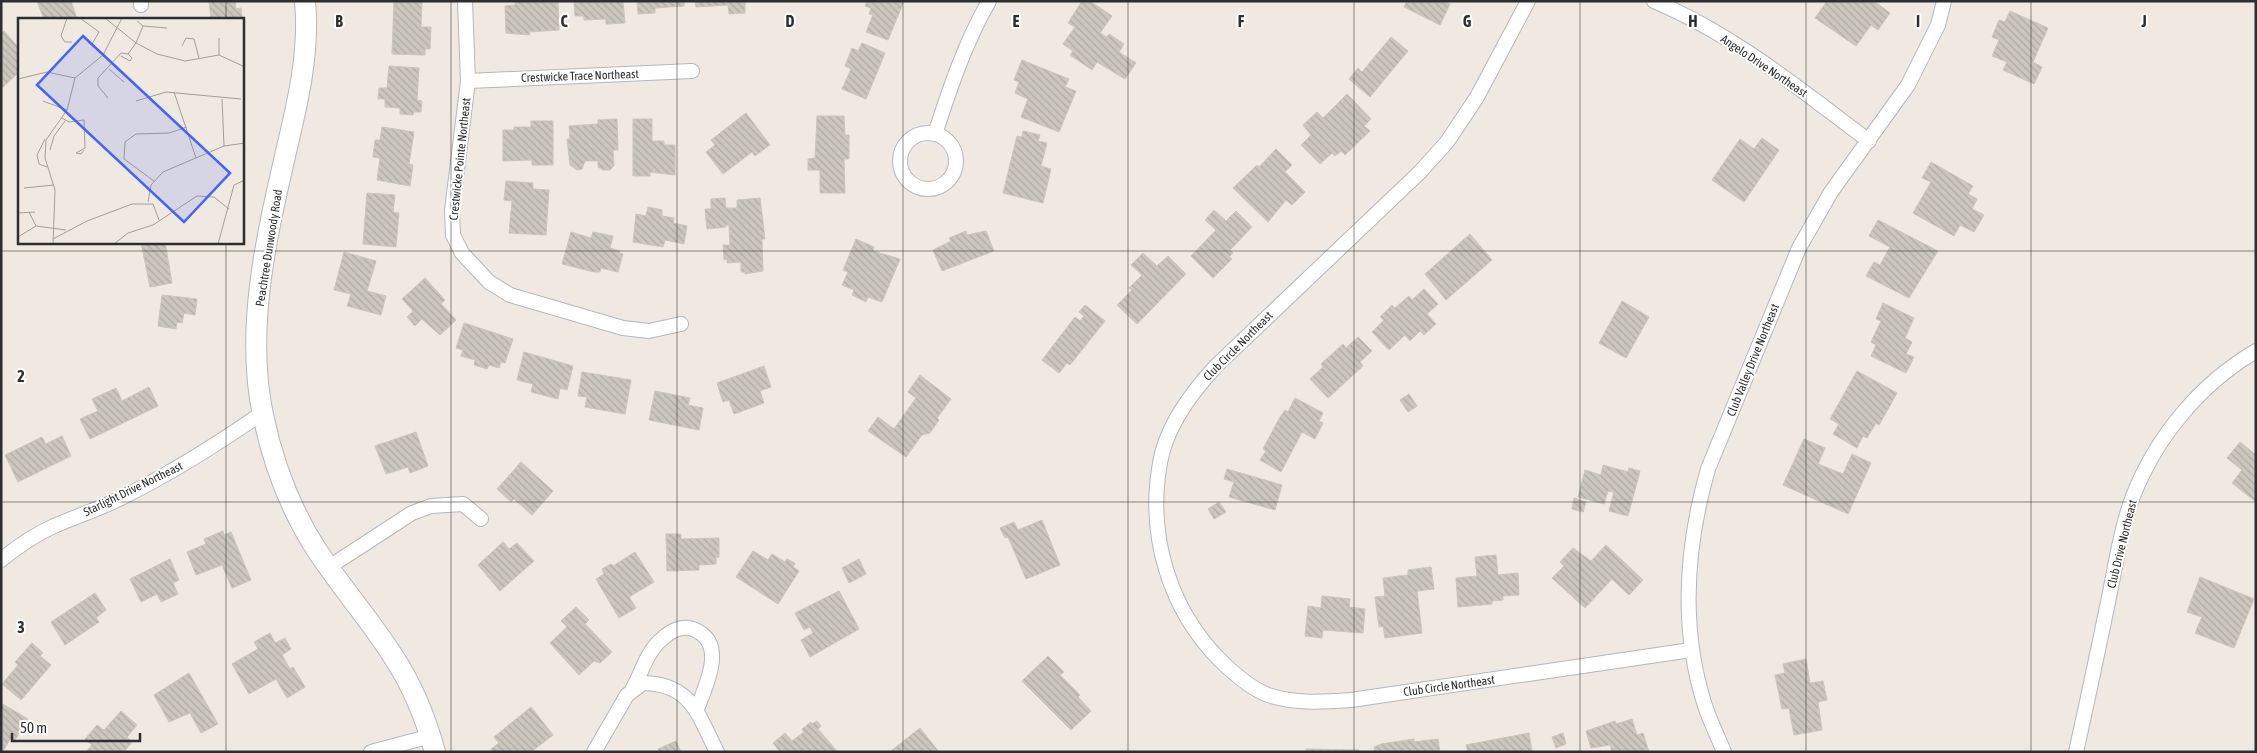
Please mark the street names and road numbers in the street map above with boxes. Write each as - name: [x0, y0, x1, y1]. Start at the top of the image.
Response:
- street label: Angelo Drive Northeast: [1718, 32, 1810, 100]
- street label: Crestwicke Trace Northeast: [521, 67, 640, 85]
- street label: Crestwicke Pointe Northeast: [447, 97, 473, 221]
- street label: Peachtree Dunwoody Road: [253, 188, 285, 308]
- street label: Club Valley Drive Northeast: [1724, 301, 1782, 418]
- street label: Club Circle Northeast: [1200, 308, 1276, 384]
- street label: Starlight Drive Northeast: [81, 459, 185, 519]
- street label: Club Drive Northeast: [2104, 498, 2140, 590]
- street label: Club Circle Northeast: [1402, 673, 1496, 699]

